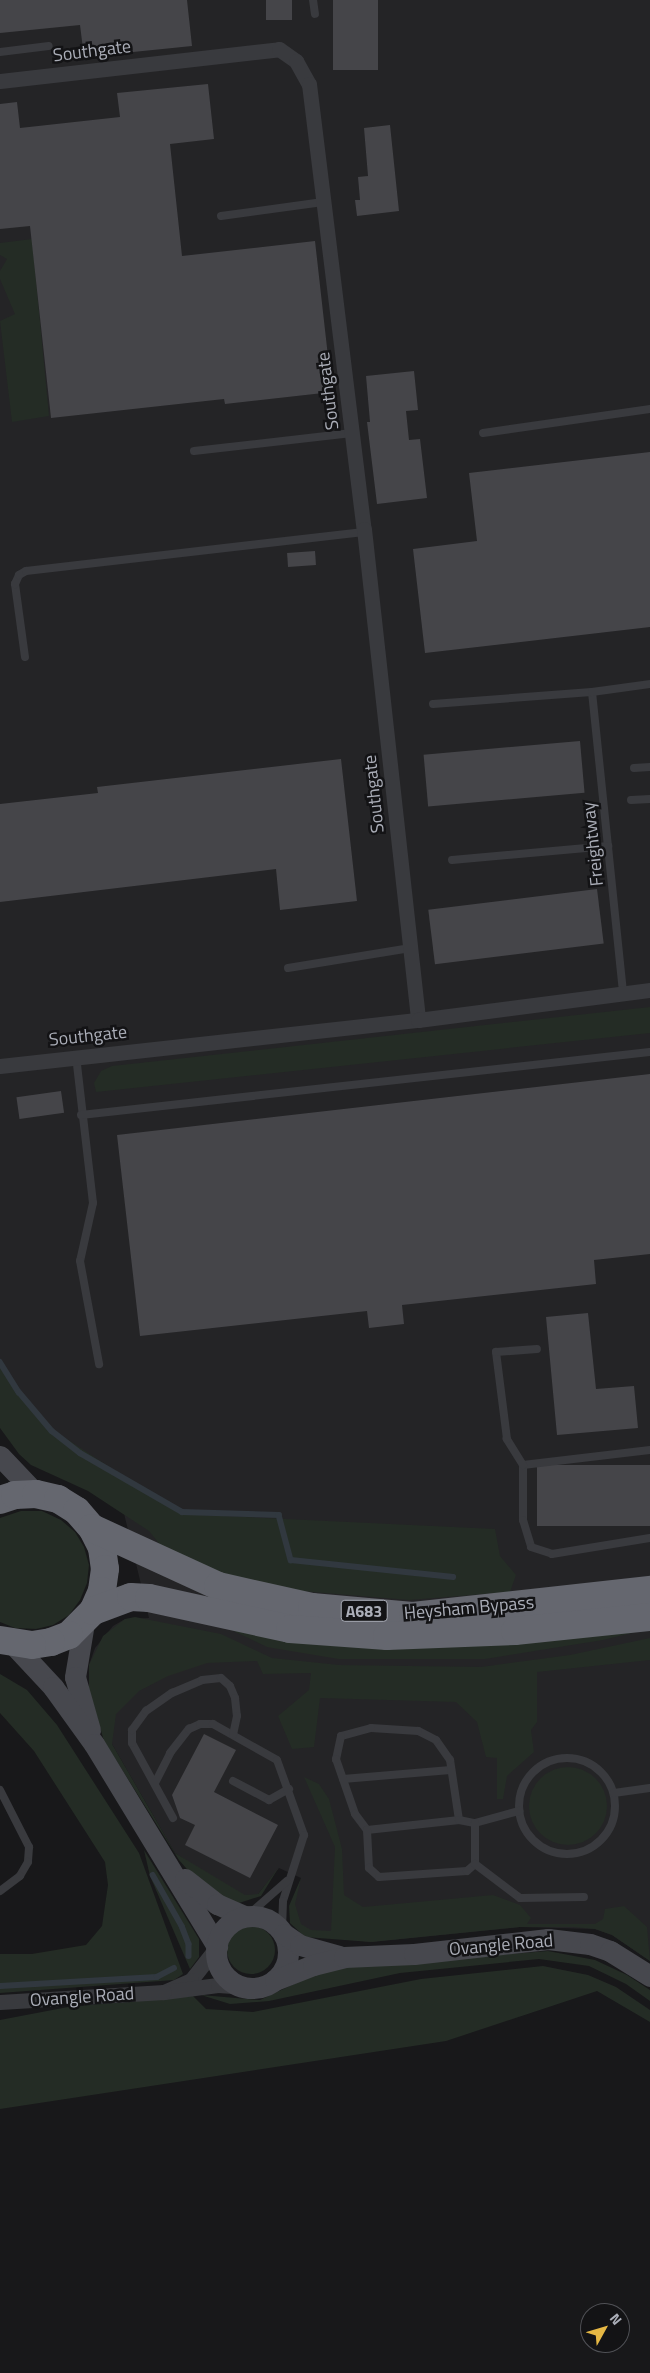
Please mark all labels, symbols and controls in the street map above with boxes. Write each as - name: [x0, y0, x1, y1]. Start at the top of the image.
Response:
- street label: Southgate: [52, 35, 132, 67]
- street label: Southgate: [312, 351, 344, 431]
- street label: Southgate: [359, 754, 389, 834]
- street label: Freightway: [578, 801, 608, 887]
- street label: Southgate: [48, 1021, 128, 1051]
- street label: Heysham Bypass: [403, 1592, 535, 1624]
- road number: A683: [340, 1598, 388, 1624]
- street label: Ovangle Road: [448, 1930, 554, 1960]
- street label: Ovangle Road: [29, 1983, 135, 2011]
- north arrow: [580, 2303, 630, 2353]
- text: N: [605, 2308, 627, 2329]

